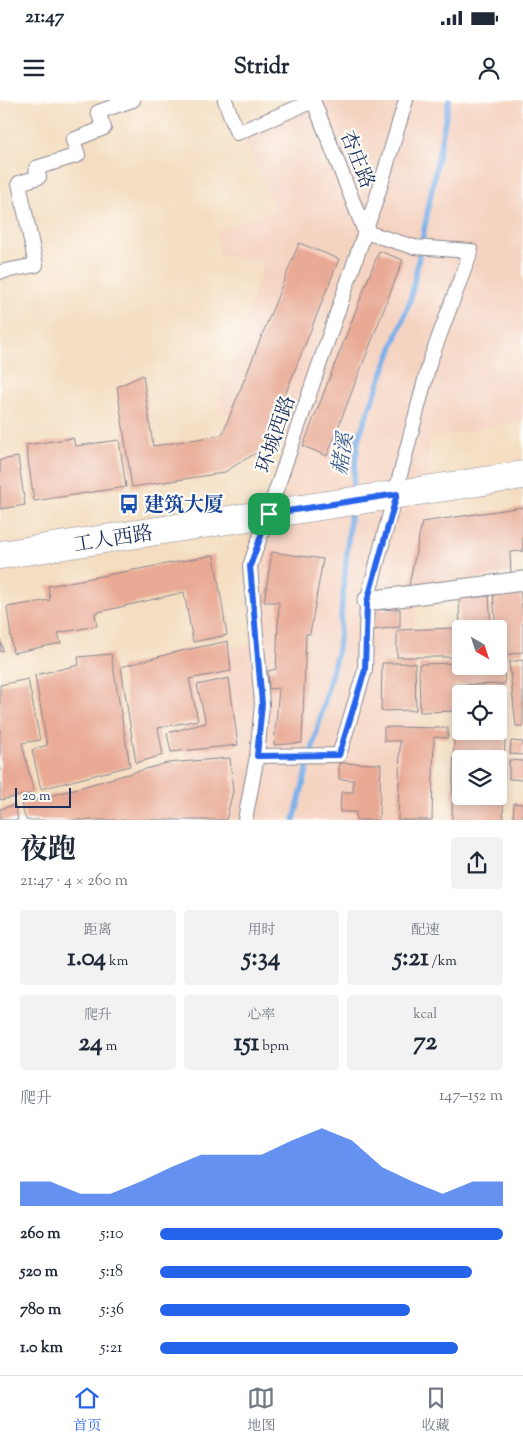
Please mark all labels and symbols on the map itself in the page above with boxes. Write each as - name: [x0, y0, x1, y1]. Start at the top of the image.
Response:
- street label: 杏庄路: [331, 127, 380, 193]
- street label: 环城西路: [251, 392, 304, 477]
- water label: 赭溪: [326, 429, 362, 477]
- place label: 建筑大厦: [144, 492, 224, 521]
- bus stop icon: 建筑大厦: [118, 493, 140, 515]
- pin: [248, 493, 290, 535]
- street label: 工人西路: [72, 520, 155, 561]
- north arrow: [452, 620, 508, 675]
- scale bar: [15, 785, 71, 808]

